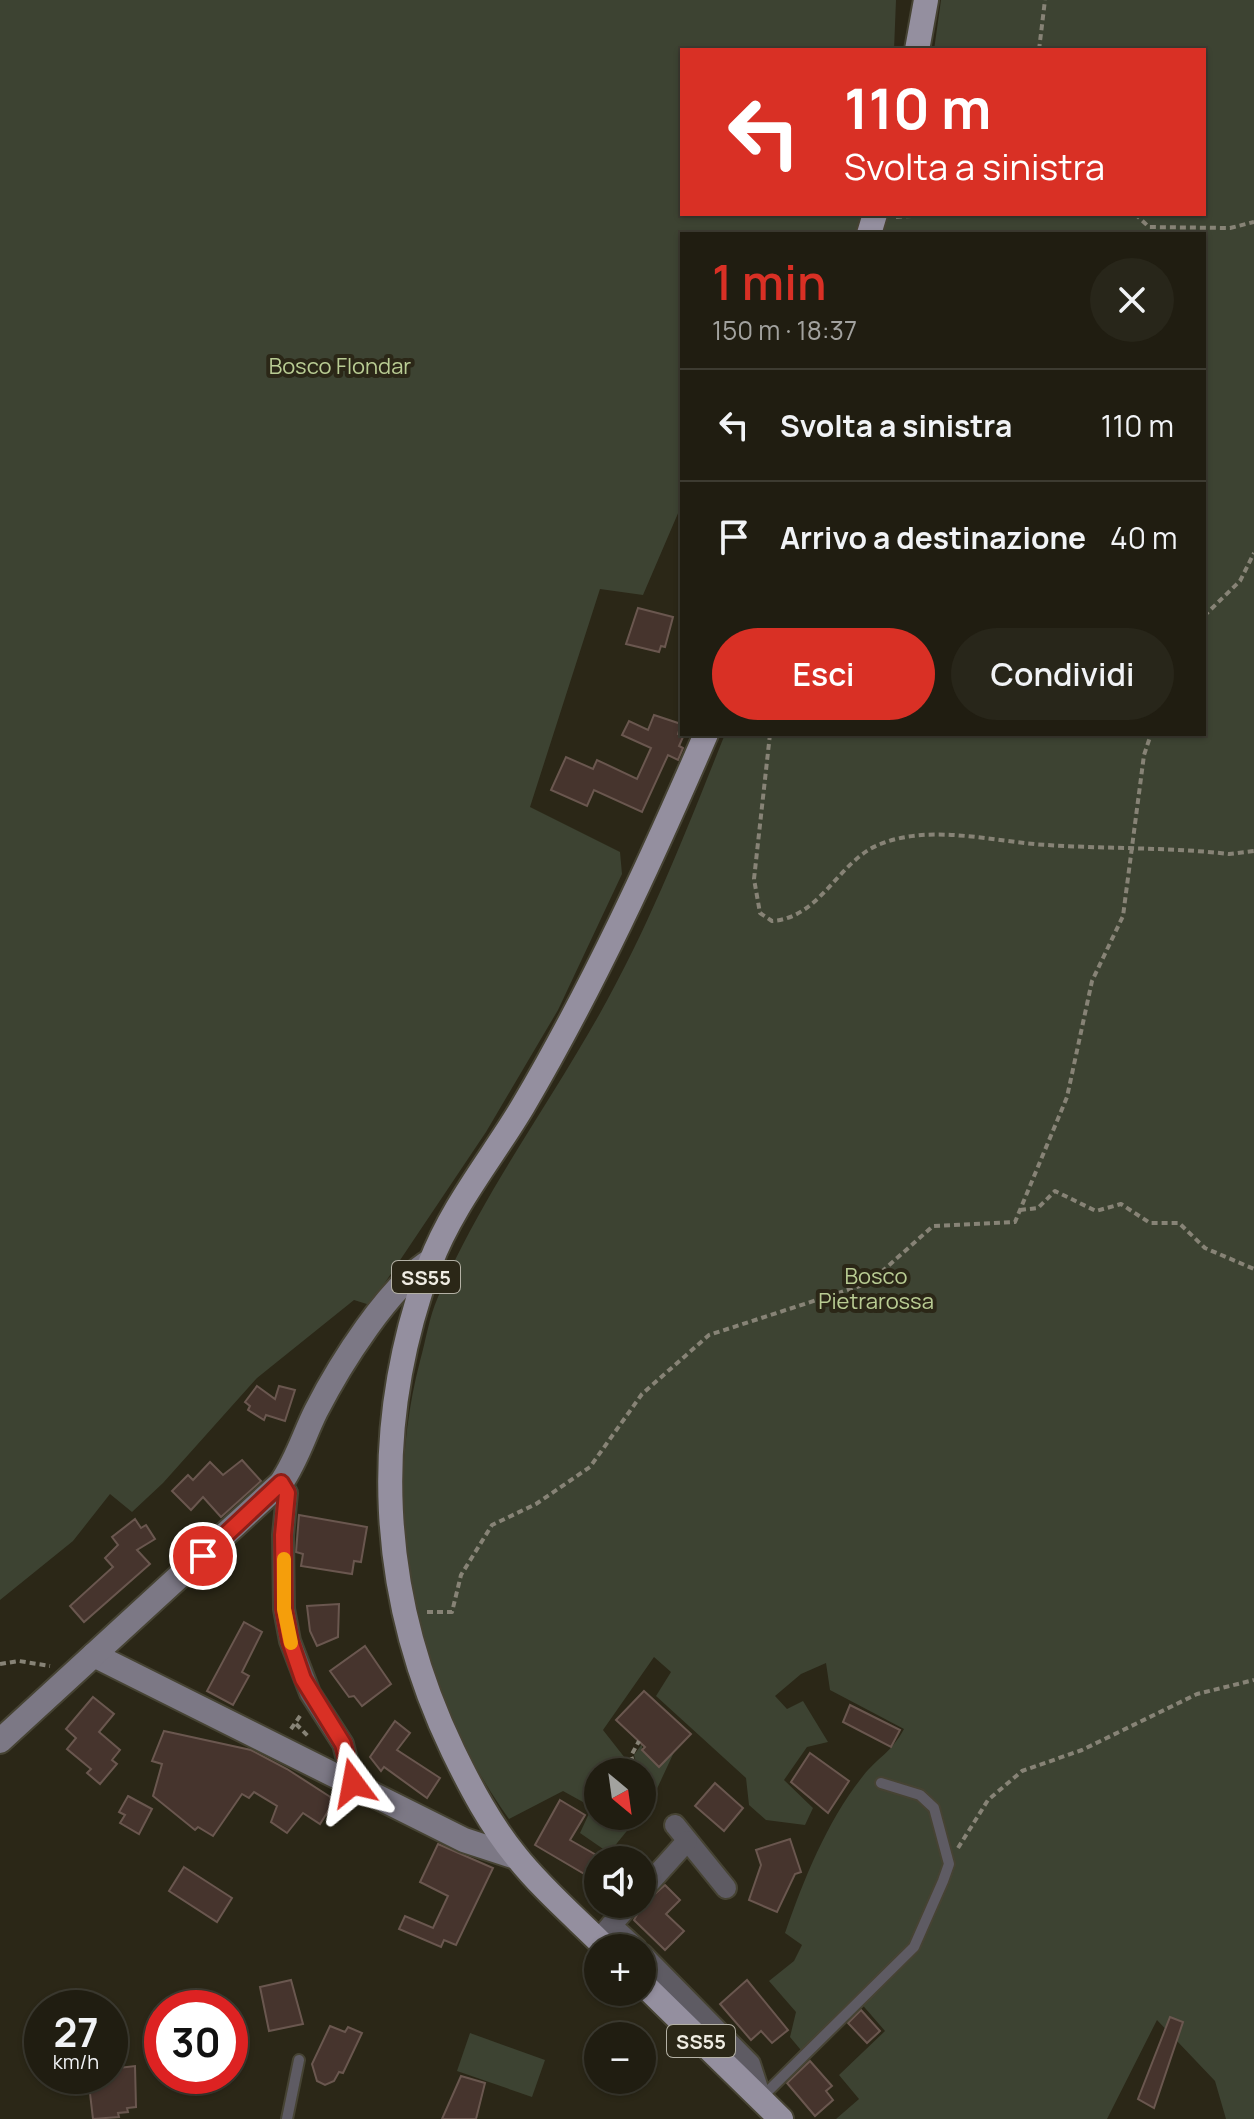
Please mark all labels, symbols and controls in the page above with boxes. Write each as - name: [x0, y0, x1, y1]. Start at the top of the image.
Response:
- text: 110 m: [844, 69, 991, 146]
- icon: left: [712, 80, 816, 184]
- text: Svolta a sinistra: [844, 142, 1105, 191]
- text: 1 min: [712, 249, 826, 314]
- button: close: [1090, 258, 1174, 342]
- text: 150 m · 18:37: [712, 312, 857, 348]
- park label: Bosco Flondar: [269, 351, 411, 381]
- icon: left: [712, 403, 756, 447]
- text: Svolta a sinistra: [780, 405, 1012, 446]
- text: 110 m: [1101, 405, 1174, 446]
- icon: arrive: [712, 515, 756, 559]
- text: Arrivo a destinazione: [780, 517, 1086, 558]
- text: 40 m: [1110, 517, 1178, 558]
- button: Esci: [712, 628, 935, 720]
- button: Condividi: [951, 628, 1174, 720]
- road number: SS55: [392, 1261, 460, 1293]
- park label: Bosco Pietrarossa: [818, 1261, 934, 1316]
- pin: [169, 1522, 237, 1590]
- icon: arrive: [181, 1534, 225, 1578]
- position arrow: [311, 1741, 395, 1825]
- north arrow: [584, 1758, 656, 1830]
- map controls: [584, 1758, 656, 2094]
- button: sound: [584, 1846, 656, 1918]
- button: +: [584, 1934, 656, 2006]
- speed limit sign: 30: [144, 1990, 248, 2094]
- text: 27: [53, 2004, 99, 2059]
- button: −: [584, 2022, 656, 2094]
- road number: SS55: [667, 2025, 735, 2057]
- text: km/h: [53, 2048, 99, 2075]

